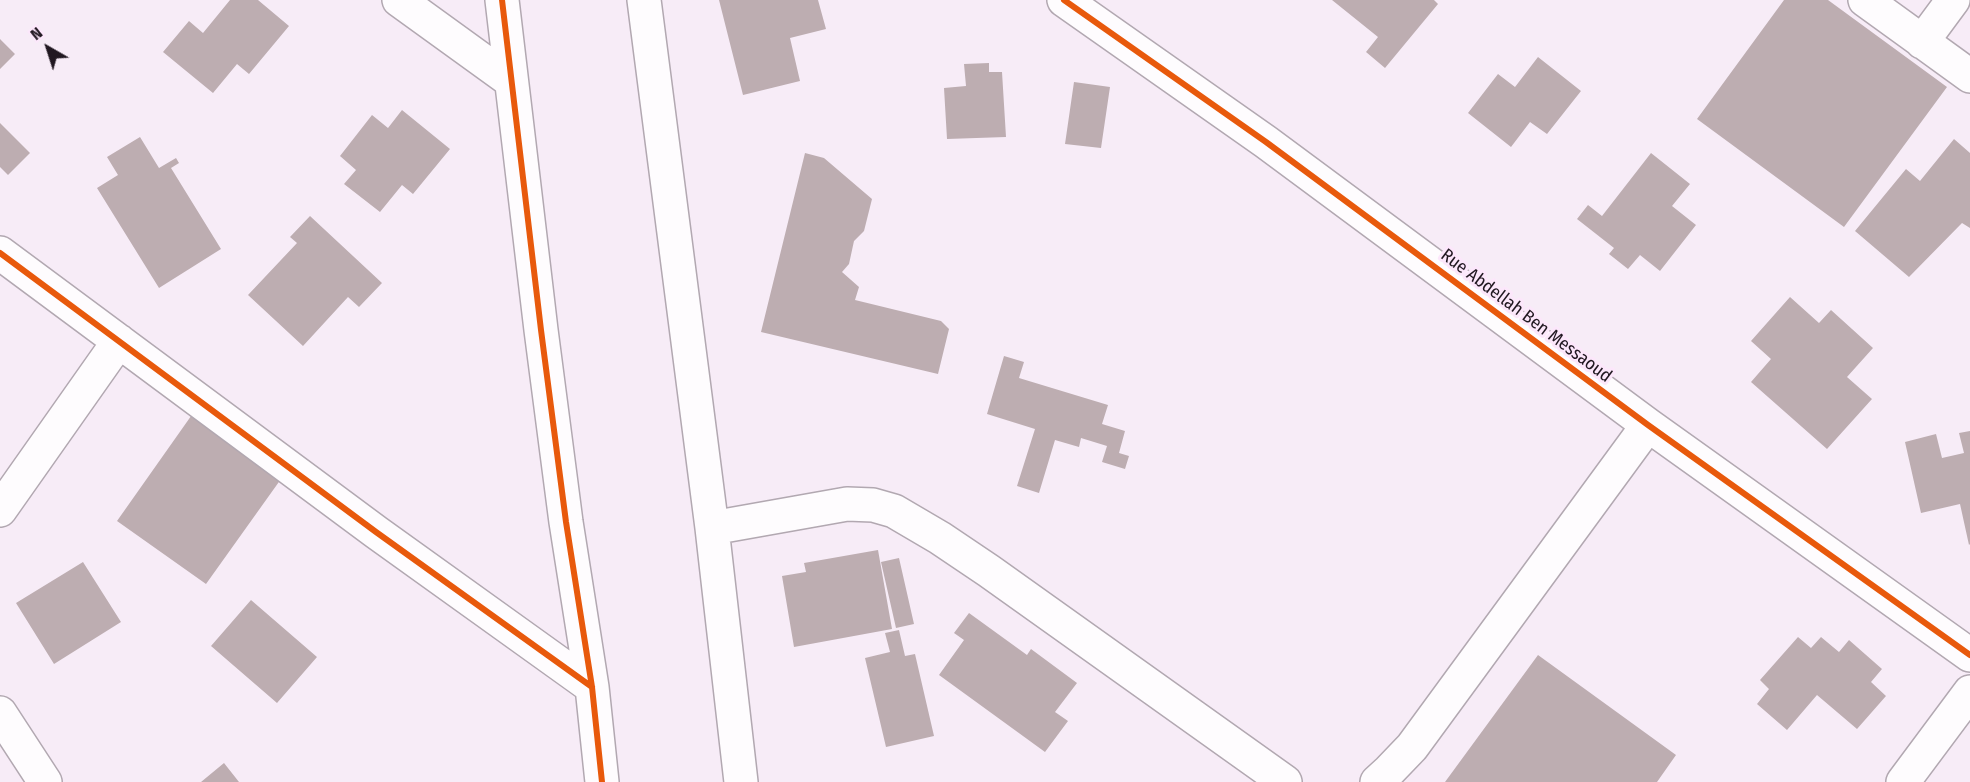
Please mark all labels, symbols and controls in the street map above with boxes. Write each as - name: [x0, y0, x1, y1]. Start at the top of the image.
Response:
- north arrow: [18, 18, 78, 78]
- text: N: [27, 23, 46, 44]
- street label: Rue Abdellah Ben Messaoud: [1436, 245, 1616, 387]

